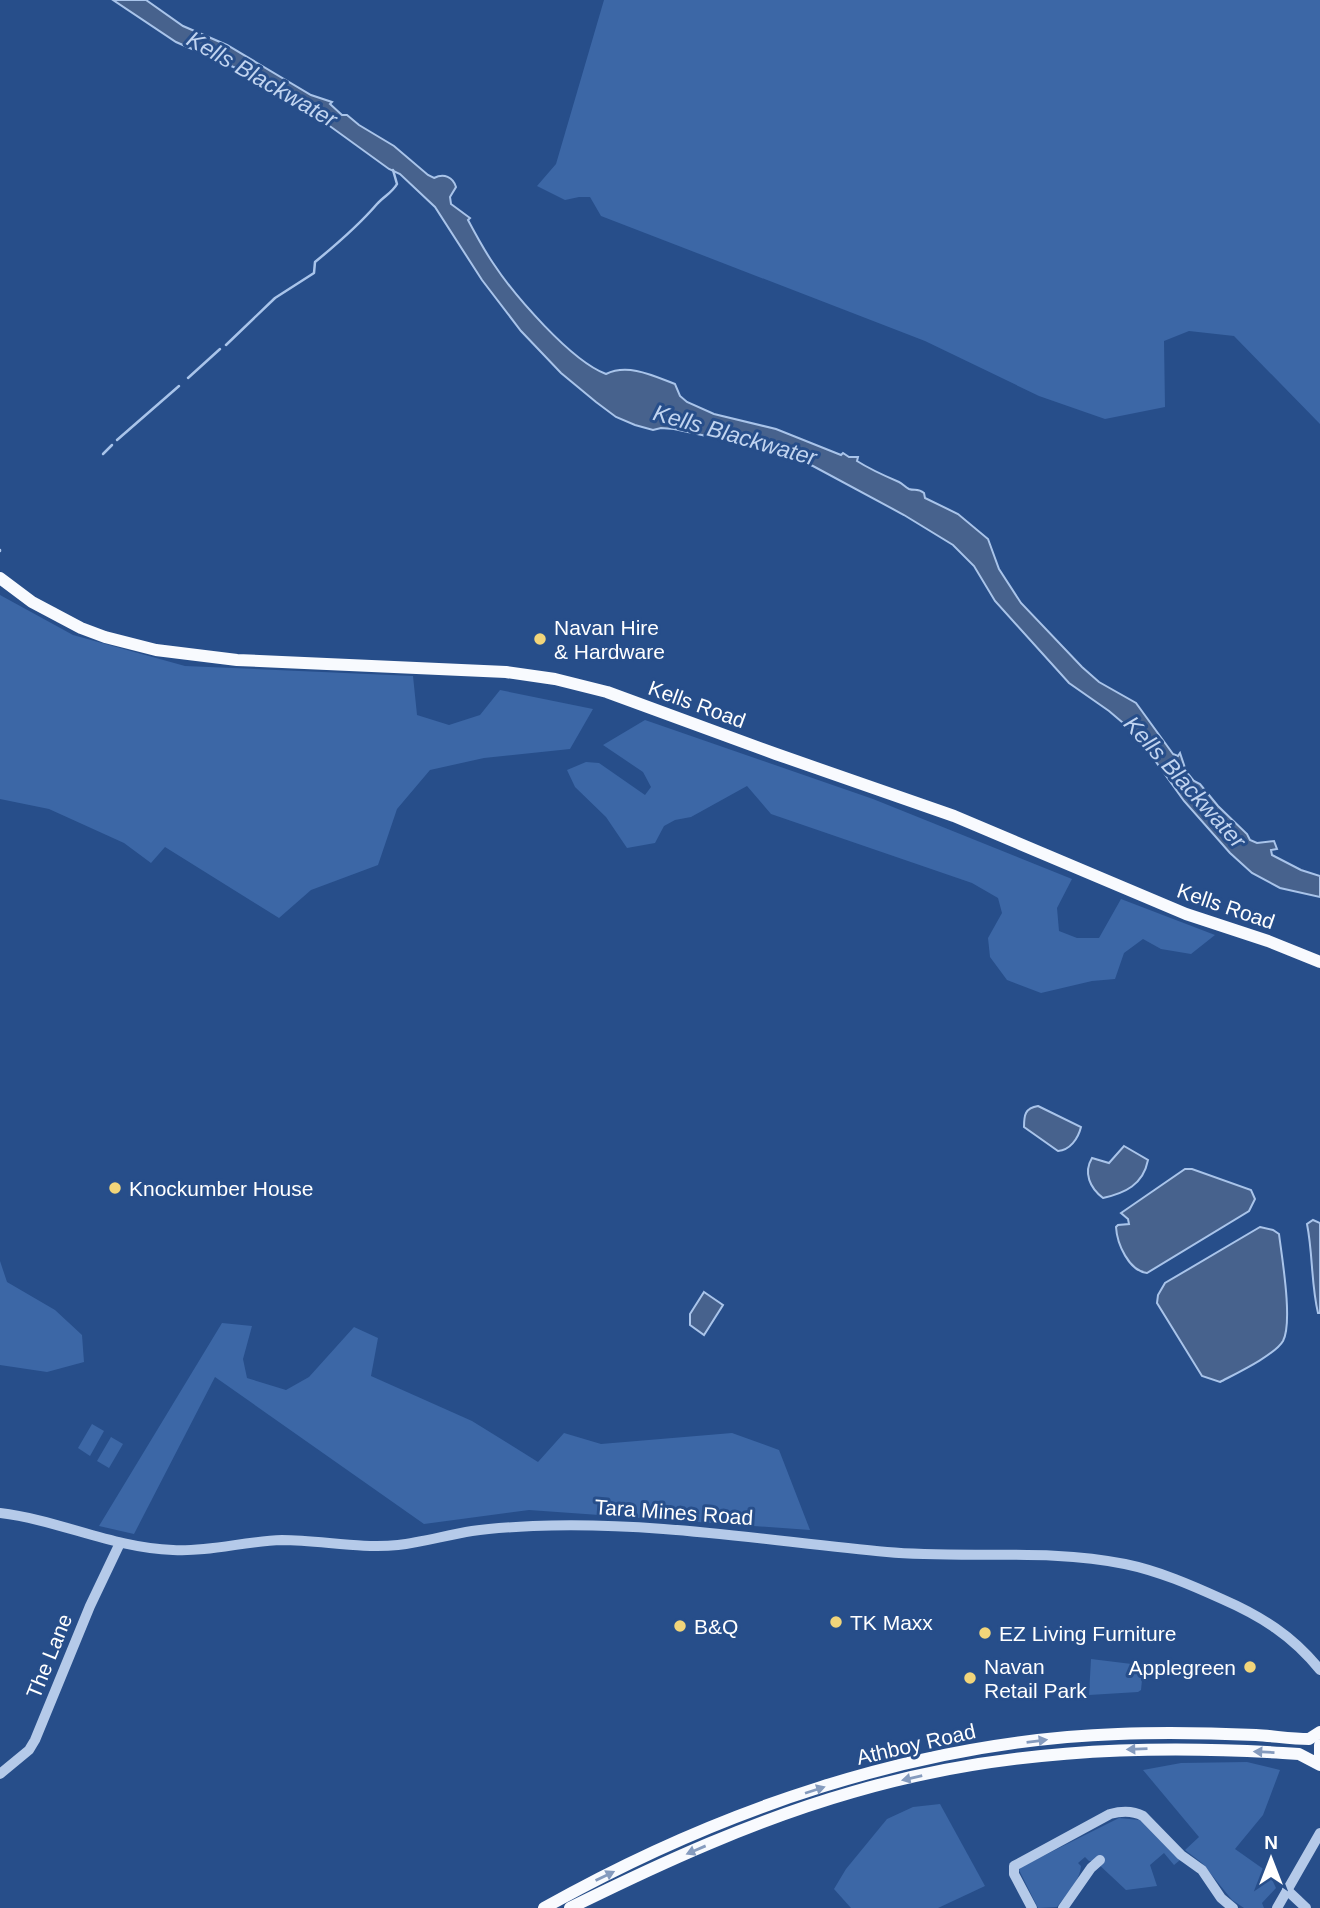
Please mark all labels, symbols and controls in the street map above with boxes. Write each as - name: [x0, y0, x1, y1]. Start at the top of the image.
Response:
- water label: Kells Blackwater: [182, 26, 343, 133]
- water label: Kells Blackwater: [650, 399, 821, 471]
- place label: Navan Hire & Hardware: [554, 616, 665, 663]
- marker: Navan Hire & Hardware: [532, 631, 548, 647]
- street label: Kells Road: [645, 676, 749, 732]
- water label: Kells Blackwater: [1119, 711, 1252, 854]
- street label: Kells Road: [1174, 879, 1278, 933]
- place label: Knockumber House: [129, 1177, 313, 1200]
- marker: Knockumber House: [107, 1180, 123, 1196]
- street label: Tara Mines Road: [594, 1495, 754, 1529]
- street label: The Lane: [22, 1611, 76, 1701]
- place label: TK Maxx: [850, 1611, 933, 1634]
- marker: TK Maxx: [828, 1614, 844, 1630]
- place label: B&Q: [694, 1615, 738, 1638]
- marker: B&Q: [672, 1618, 688, 1634]
- place label: EZ Living Furniture: [999, 1622, 1176, 1645]
- marker: EZ Living Furniture: [977, 1625, 993, 1641]
- place label: Navan Retail Park: [984, 1655, 1087, 1702]
- place label: Applegreen: [1129, 1656, 1236, 1679]
- marker: Applegreen: [1242, 1659, 1258, 1675]
- marker: Navan Retail Park: [962, 1670, 978, 1686]
- street label: Athboy Road: [854, 1719, 978, 1769]
- one-way arrow: [1026, 1735, 1048, 1746]
- one-way arrow: [1126, 1743, 1148, 1754]
- one-way arrow: [1253, 1746, 1275, 1757]
- one-way arrow: [901, 1773, 923, 1784]
- one-way arrow: [805, 1784, 826, 1795]
- north arrow: [1236, 1824, 1306, 1894]
- text: N: [1264, 1832, 1278, 1853]
- one-way arrow: [686, 1845, 707, 1856]
- one-way arrow: [595, 1871, 615, 1882]

